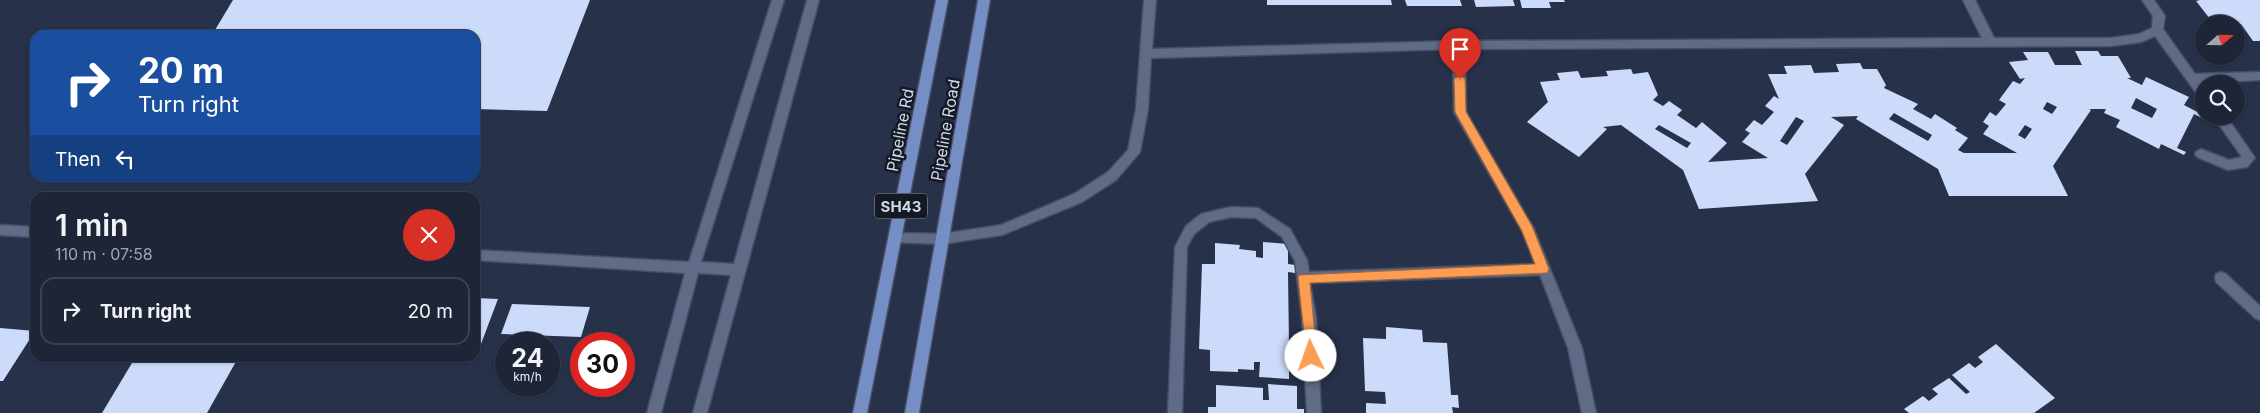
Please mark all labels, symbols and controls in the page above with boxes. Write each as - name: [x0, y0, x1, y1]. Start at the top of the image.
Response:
- north arrow: [2195, 15, 2245, 65]
- map controls: [2195, 15, 2245, 125]
- pin: [1439, 28, 1481, 79]
- icon: arrive: [1446, 35, 1474, 63]
- text: 20 m: [138, 49, 224, 91]
- icon: right: [55, 50, 120, 115]
- button: search: [2195, 75, 2245, 125]
- street label: Pipeline Road: [926, 78, 964, 182]
- street label: Pipeline Rd: [882, 87, 918, 173]
- text: Turn right: [138, 91, 239, 117]
- icon: left: [111, 145, 139, 173]
- text: Then: [55, 148, 101, 171]
- road number: SH43: [875, 194, 927, 218]
- text: 1 min: [55, 207, 128, 243]
- button: close: [403, 209, 455, 261]
- text: 110 m · 07:58: [55, 244, 153, 264]
- icon: right: [57, 297, 85, 325]
- text: Turn right: [100, 300, 191, 323]
- text: 20 m: [407, 300, 453, 323]
- position arrow: [1284, 329, 1336, 381]
- speed limit sign: 30: [570, 332, 635, 397]
- text: 24: [511, 343, 544, 373]
- text: km/h: [513, 369, 542, 384]

